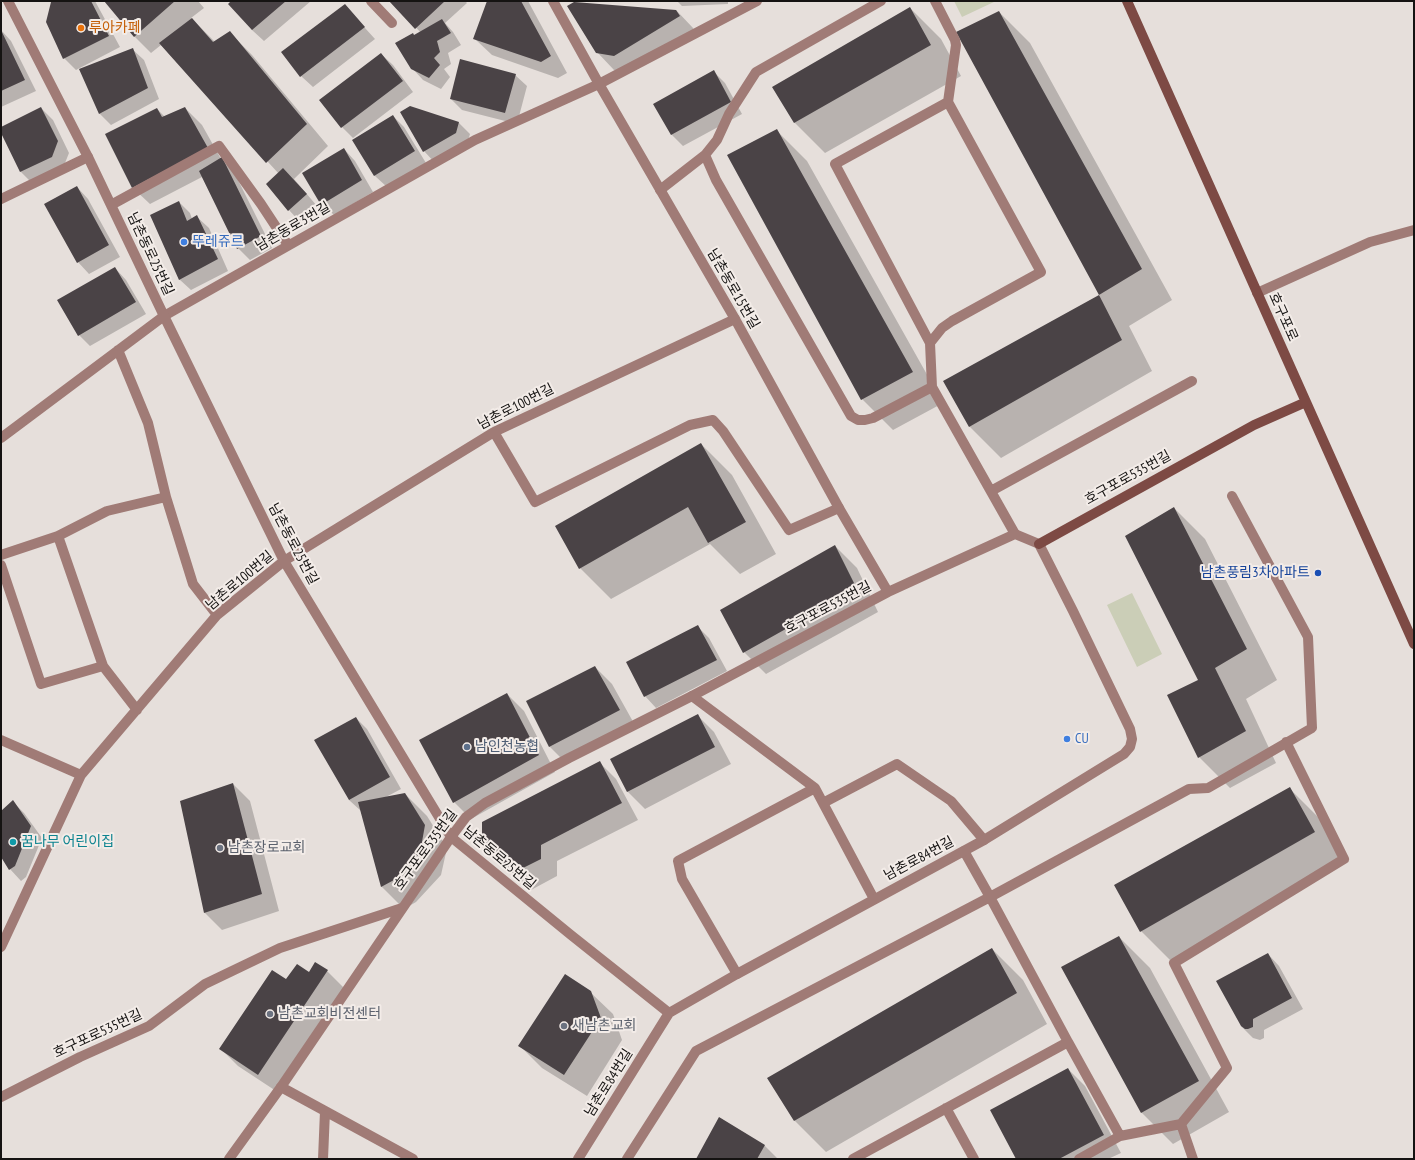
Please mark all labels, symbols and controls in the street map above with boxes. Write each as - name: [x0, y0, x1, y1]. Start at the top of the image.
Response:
- place label: 루아카페: [89, 20, 141, 36]
- marker: 루아카페: [76, 23, 86, 33]
- street label: 남촌동로3번길: [253, 199, 333, 255]
- street label: 남촌동로25번길: [123, 210, 177, 298]
- place label: 뚜레쥬르: [192, 234, 244, 250]
- marker: 뚜레쥬르: [179, 237, 189, 247]
- street label: 남촌동로15번길: [703, 246, 763, 332]
- street label: 호구포로: [1265, 290, 1301, 344]
- street label: 남촌로100번길: [475, 381, 557, 433]
- street label: 호구포로535번길: [1082, 447, 1174, 509]
- street label: 남촌동로25번길: [264, 500, 322, 588]
- street label: 남촌로100번길: [203, 548, 277, 614]
- place label: 남촌풍림3차아파트: [1201, 565, 1310, 581]
- marker: 남촌풍림3차아파트: [1313, 568, 1323, 578]
- street label: 호구포로535번길: [782, 578, 874, 638]
- place label: CU: [1075, 731, 1089, 747]
- marker: CU: [1062, 734, 1072, 744]
- place label: 남인천농협: [475, 739, 539, 755]
- marker: 남인천농협: [462, 742, 472, 752]
- street label: 호구포로535번길: [391, 806, 461, 894]
- street label: 남촌동로25번길: [459, 823, 539, 893]
- place label: 꿈나무 어린이집: [21, 834, 114, 850]
- street label: 남촌로84번길: [881, 834, 957, 884]
- marker: 꿈나무 어린이집: [8, 837, 18, 847]
- place label: 남촌장로교회: [228, 840, 305, 856]
- marker: 남촌장로교회: [215, 843, 225, 853]
- street label: 호구포로535번길: [51, 1006, 145, 1062]
- place label: 남촌교회비전센터: [278, 1006, 381, 1022]
- marker: 남촌교회비전센터: [265, 1009, 275, 1019]
- place label: 새남촌교회: [572, 1018, 636, 1034]
- marker: 새남촌교회: [559, 1021, 569, 1031]
- street label: 남촌로84번길: [581, 1046, 637, 1120]

